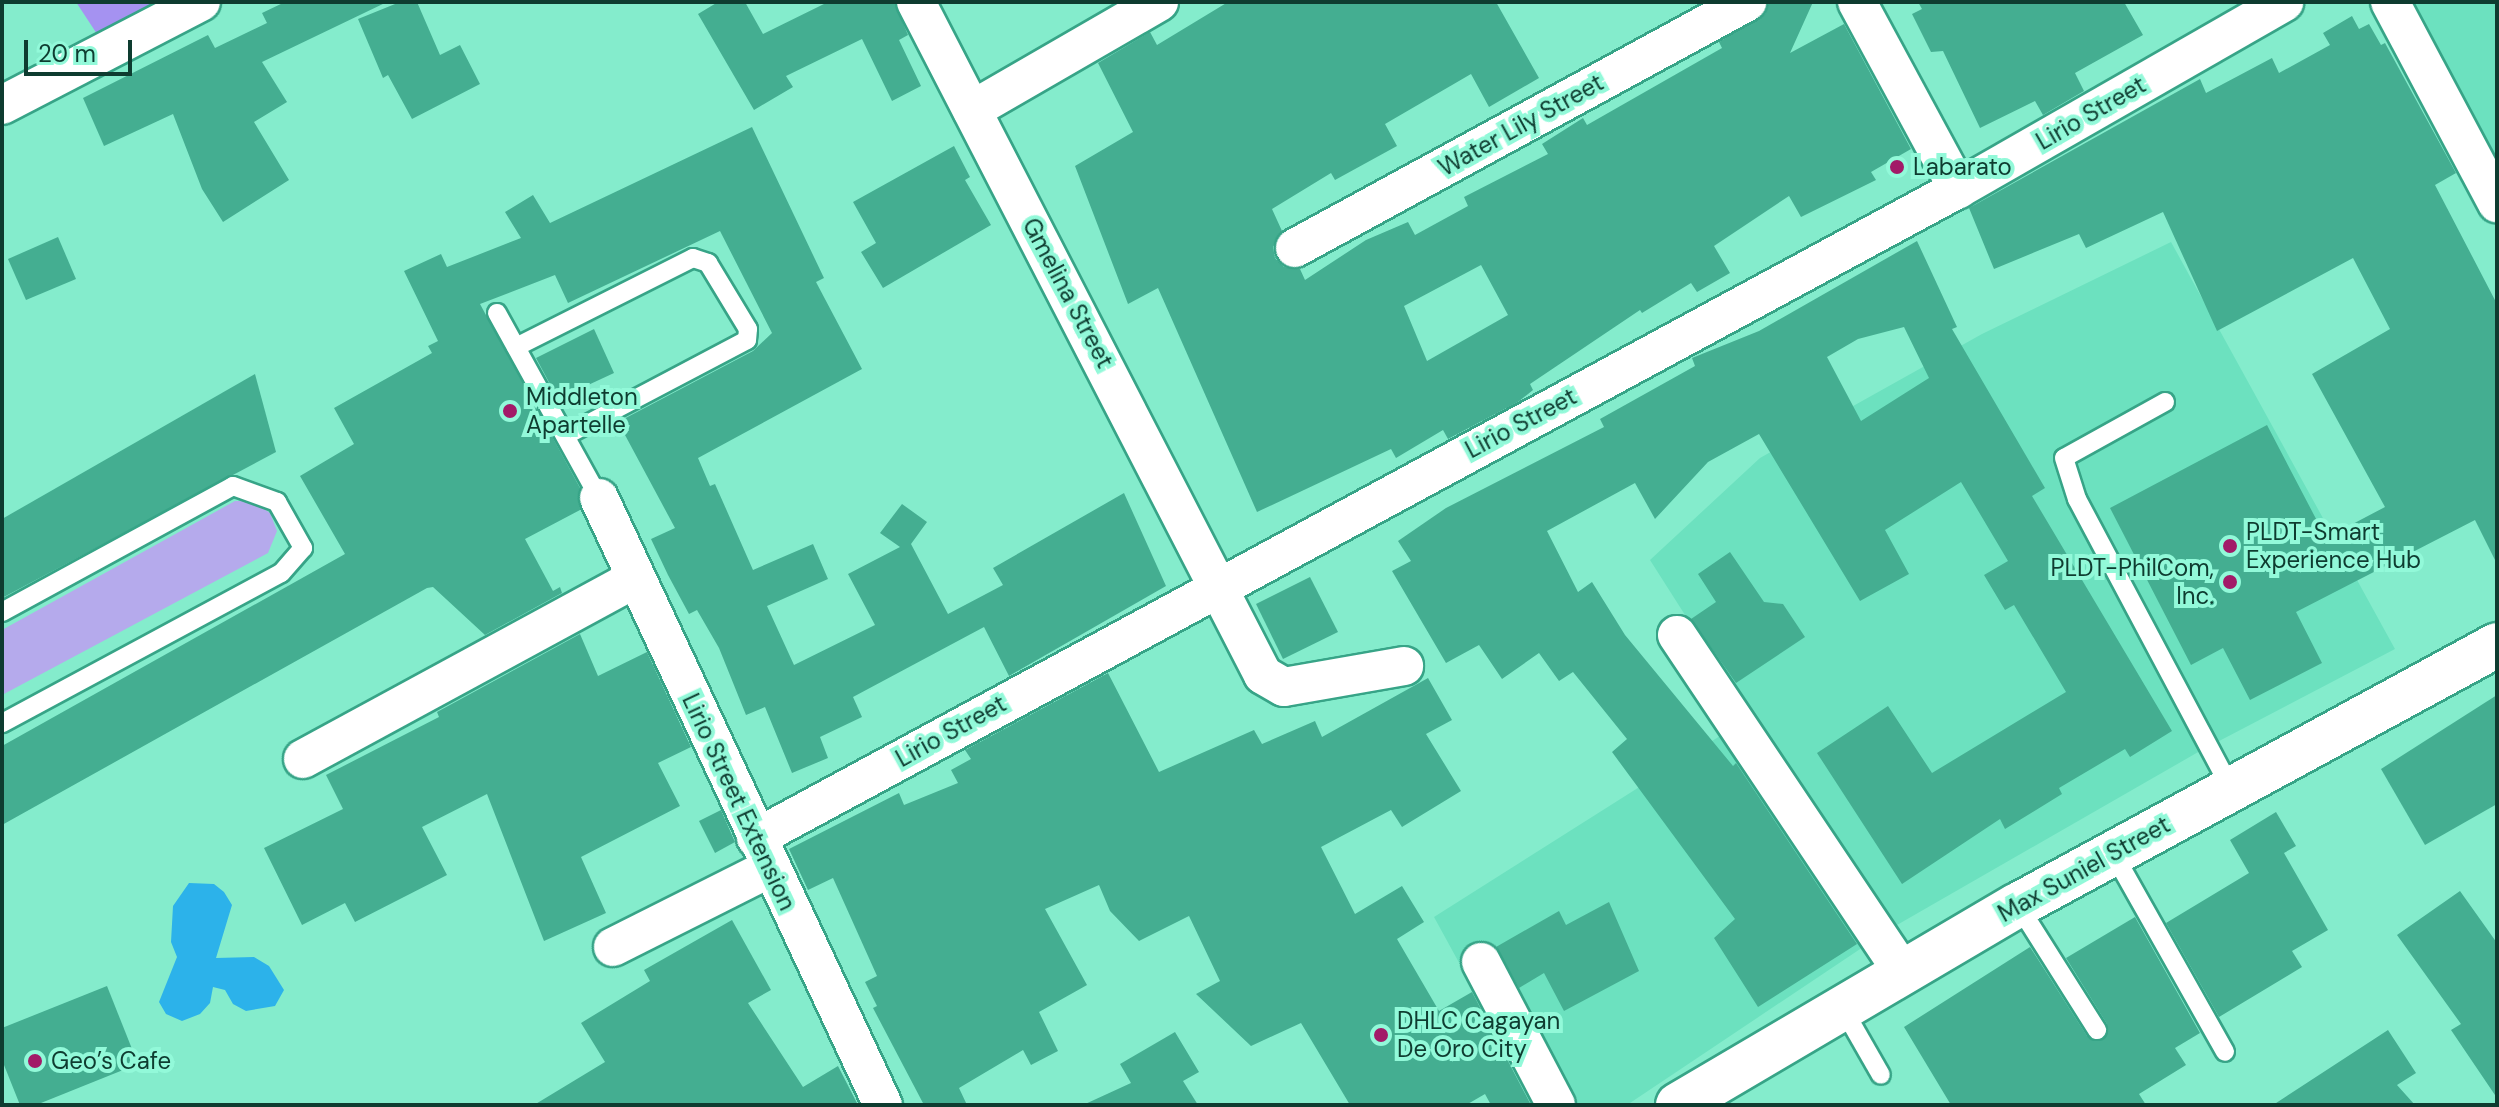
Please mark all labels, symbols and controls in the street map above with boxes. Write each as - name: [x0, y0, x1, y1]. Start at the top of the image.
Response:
- scale bar: [28, 24, 136, 74]
- text: 20 m: [38, 38, 96, 69]
- street label: Water Lily Street: [1433, 68, 1609, 182]
- street label: Lirio Street: [2031, 70, 2151, 156]
- place label: Labarato: [1913, 153, 2012, 181]
- marker: Labarato: [1888, 158, 1906, 176]
- street label: Gmelina Street: [1016, 213, 1120, 373]
- street label: Lirio Street: [1461, 382, 1581, 464]
- place label: Middleton Apartelle: [526, 383, 638, 439]
- marker: Middleton Apartelle: [501, 402, 519, 420]
- place label: PLDT-Smart Experience Hub: [2246, 518, 2421, 574]
- marker: PLDT-Smart Experience Hub: [2221, 537, 2239, 555]
- place label: PLDT-PhilCom, Inc.: [2051, 554, 2214, 610]
- marker: PLDT-PhilCom, Inc.: [2221, 573, 2239, 591]
- street label: Lirio Street Extension: [676, 689, 802, 915]
- street label: Lirio Street: [891, 689, 1011, 773]
- street label: Max Suniel Street: [1993, 810, 2175, 928]
- place label: DHLC Cagayan De Oro City: [1397, 1007, 1560, 1063]
- marker: DHLC Cagayan De Oro City: [1372, 1026, 1390, 1044]
- place label: Geo’s Cafe: [51, 1047, 171, 1075]
- marker: Geo’s Cafe: [26, 1052, 44, 1070]

